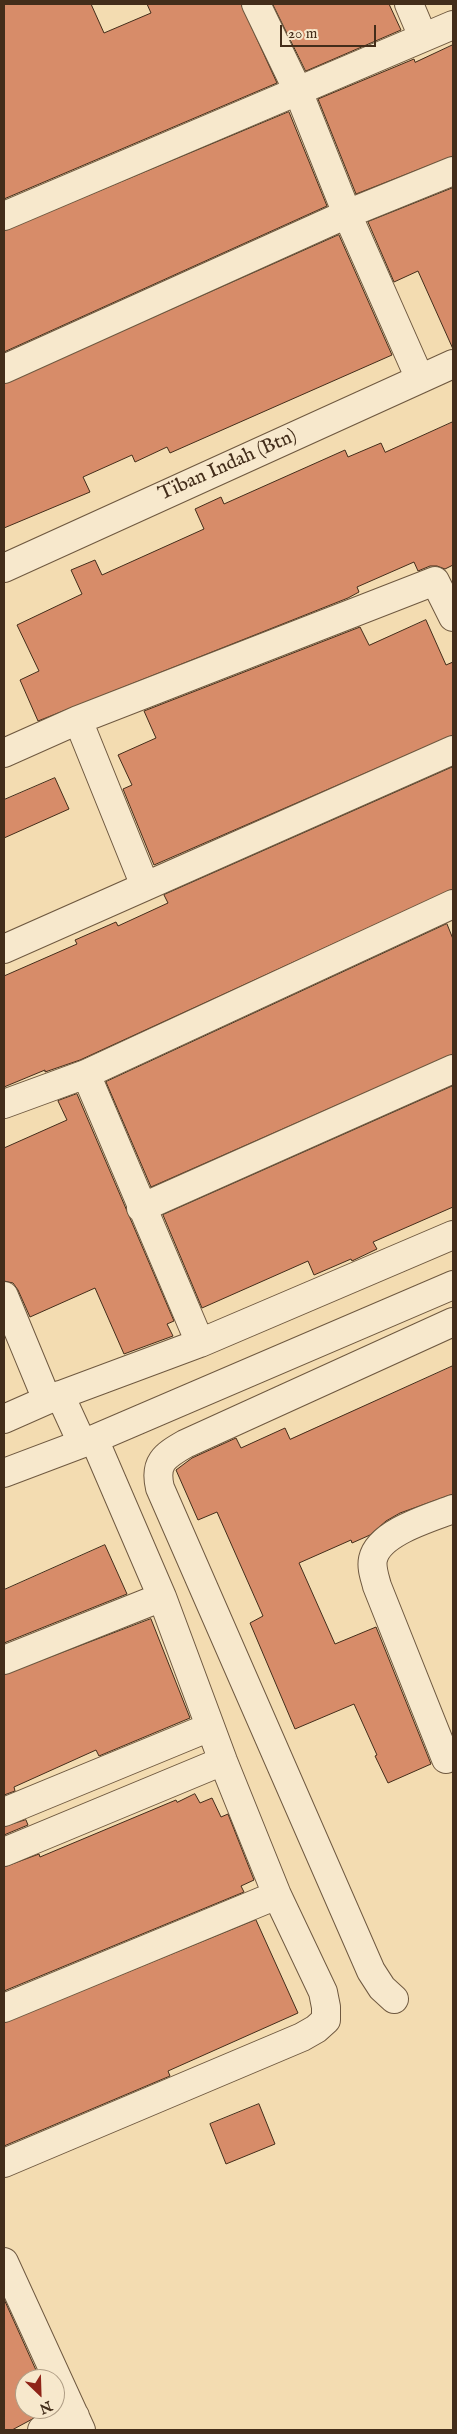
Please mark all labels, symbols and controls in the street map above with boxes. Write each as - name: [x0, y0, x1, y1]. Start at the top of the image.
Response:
- scale bar: [282, 15, 378, 47]
- text: 20 m: [288, 24, 317, 43]
- street label: Tiban Indah (Btn): [155, 425, 301, 507]
- north arrow: [15, 2369, 65, 2419]
- text: N: [36, 2396, 55, 2417]

